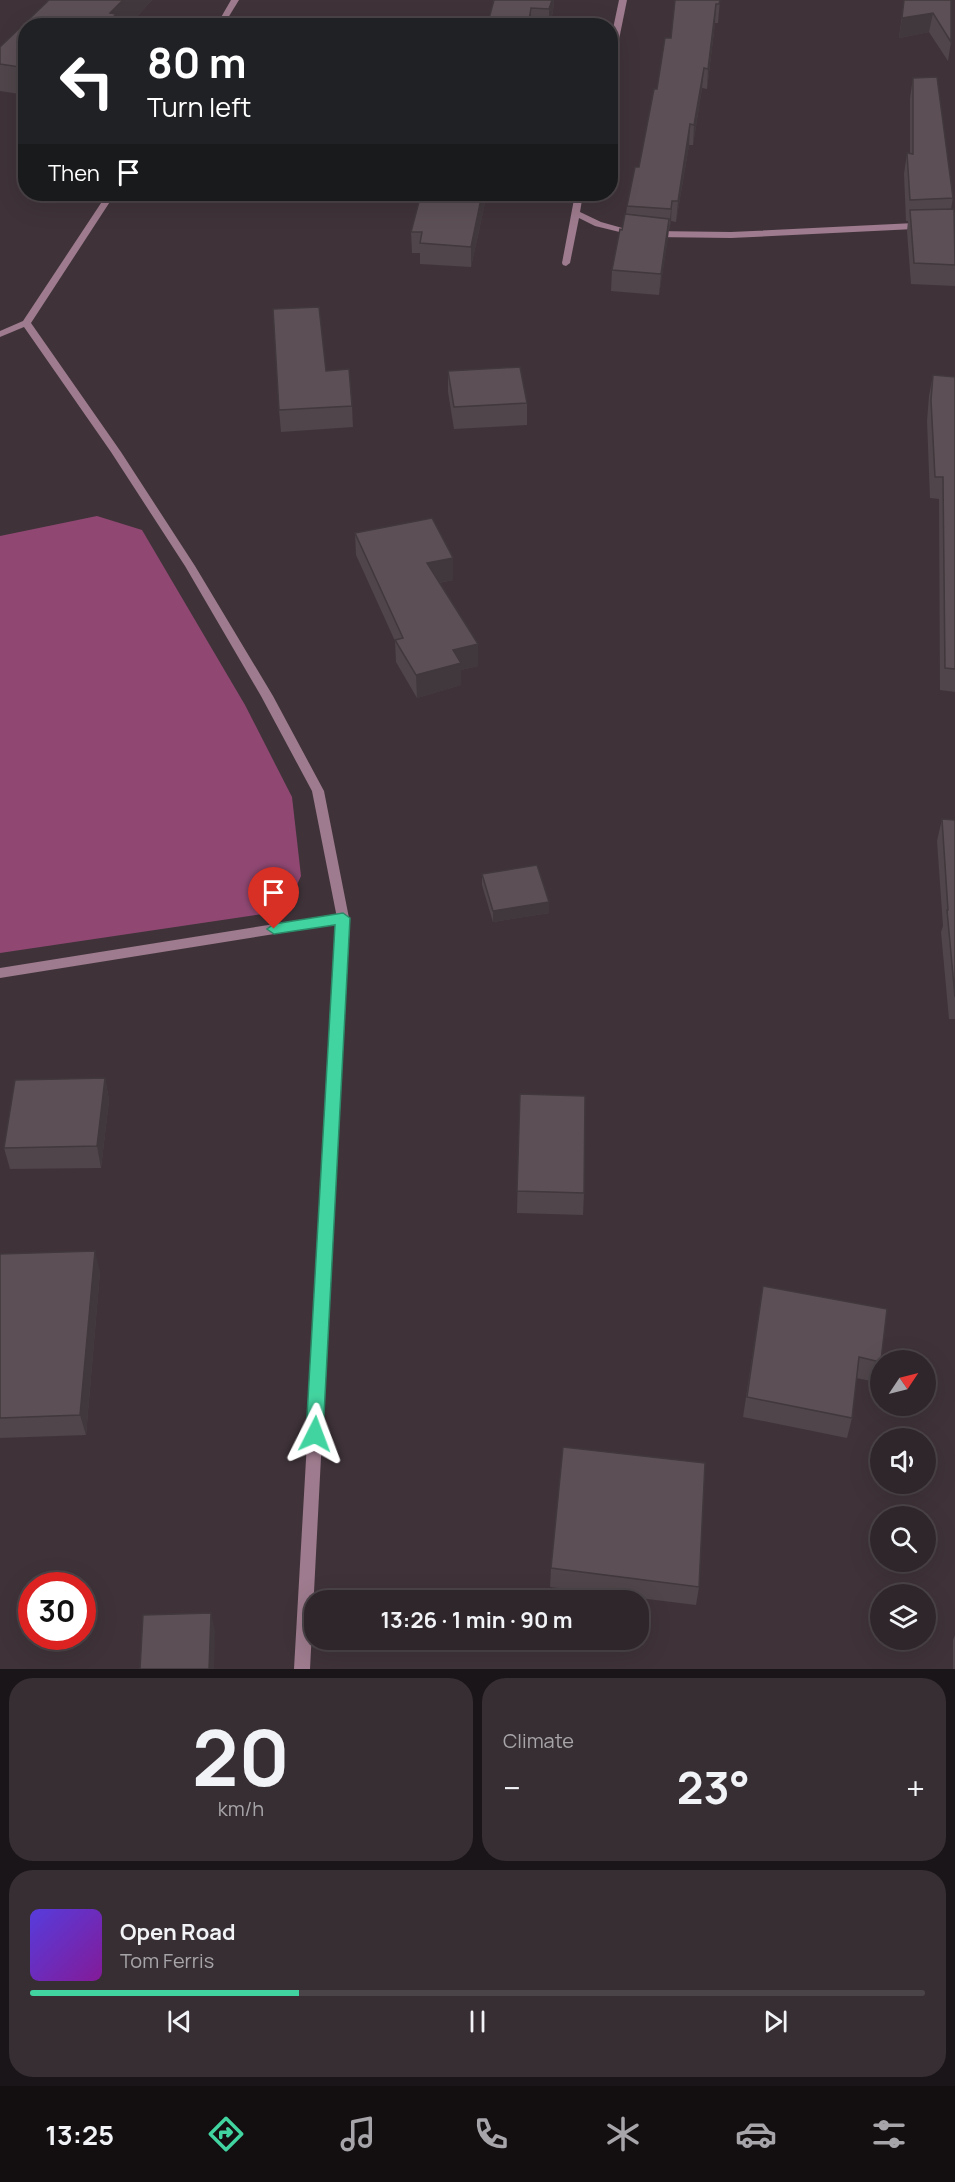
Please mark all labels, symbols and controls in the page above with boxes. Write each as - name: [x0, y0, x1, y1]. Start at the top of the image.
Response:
- text: 80 m: [147, 33, 247, 91]
- icon: left: [48, 42, 126, 120]
- text: Turn left: [147, 88, 251, 125]
- icon: arrive: [112, 156, 145, 189]
- text: Then: [48, 158, 100, 188]
- pin: [248, 867, 299, 929]
- icon: arrive: [257, 876, 290, 909]
- north arrow: [870, 1350, 936, 1416]
- map controls: [870, 1350, 936, 1650]
- position arrow: [283, 1402, 347, 1466]
- button: sound: [870, 1428, 936, 1494]
- button: search: [870, 1506, 936, 1572]
- speed limit sign: 30: [18, 1572, 96, 1650]
- button: layers: [870, 1584, 936, 1650]
- text: 13:26 · 1 min · 90 m: [380, 1605, 573, 1635]
- text: 20: [192, 1703, 290, 1809]
- text: Climate: [503, 1727, 574, 1754]
- text: 23°: [677, 1756, 750, 1818]
- text: −: [503, 1765, 521, 1810]
- text: +: [906, 1765, 925, 1810]
- text: km/h: [218, 1795, 264, 1822]
- text: Open Road: [120, 1917, 235, 1947]
- text: Tom Ferris: [120, 1947, 214, 1974]
- icon: previous: [163, 2005, 196, 2038]
- icon: pause: [461, 2005, 494, 2038]
- icon: next: [759, 2005, 792, 2038]
- icon: directions: [205, 2113, 247, 2155]
- icon: music: [337, 2113, 379, 2155]
- icon: phone: [470, 2113, 512, 2155]
- icon: climate: [602, 2113, 644, 2155]
- icon: car: [735, 2113, 777, 2155]
- icon: filters: [868, 2113, 910, 2155]
- text: 13:25: [45, 2116, 114, 2153]

